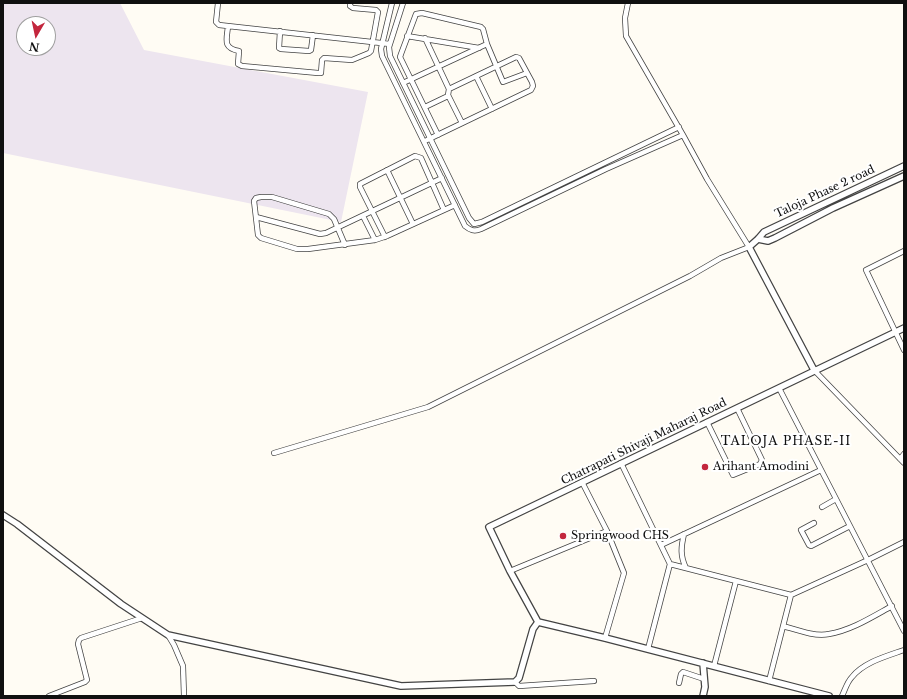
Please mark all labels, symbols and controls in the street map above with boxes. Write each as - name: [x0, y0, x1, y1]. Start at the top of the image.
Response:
- north arrow: [16, 16, 56, 56]
- text: N: [28, 39, 40, 55]
- street label: Taloja Phase 2 road: [773, 163, 877, 221]
- street label: Chatrapati Shivaji Maharaj Road: [559, 396, 729, 488]
- district label: TALOJA PHASE-II: [721, 435, 851, 449]
- place label: Arihant Amodini: [713, 460, 809, 474]
- marker: Arihant Amodini: [700, 462, 710, 472]
- place label: Springwood CHS: [571, 529, 669, 543]
- marker: Springwood CHS: [558, 531, 568, 541]

